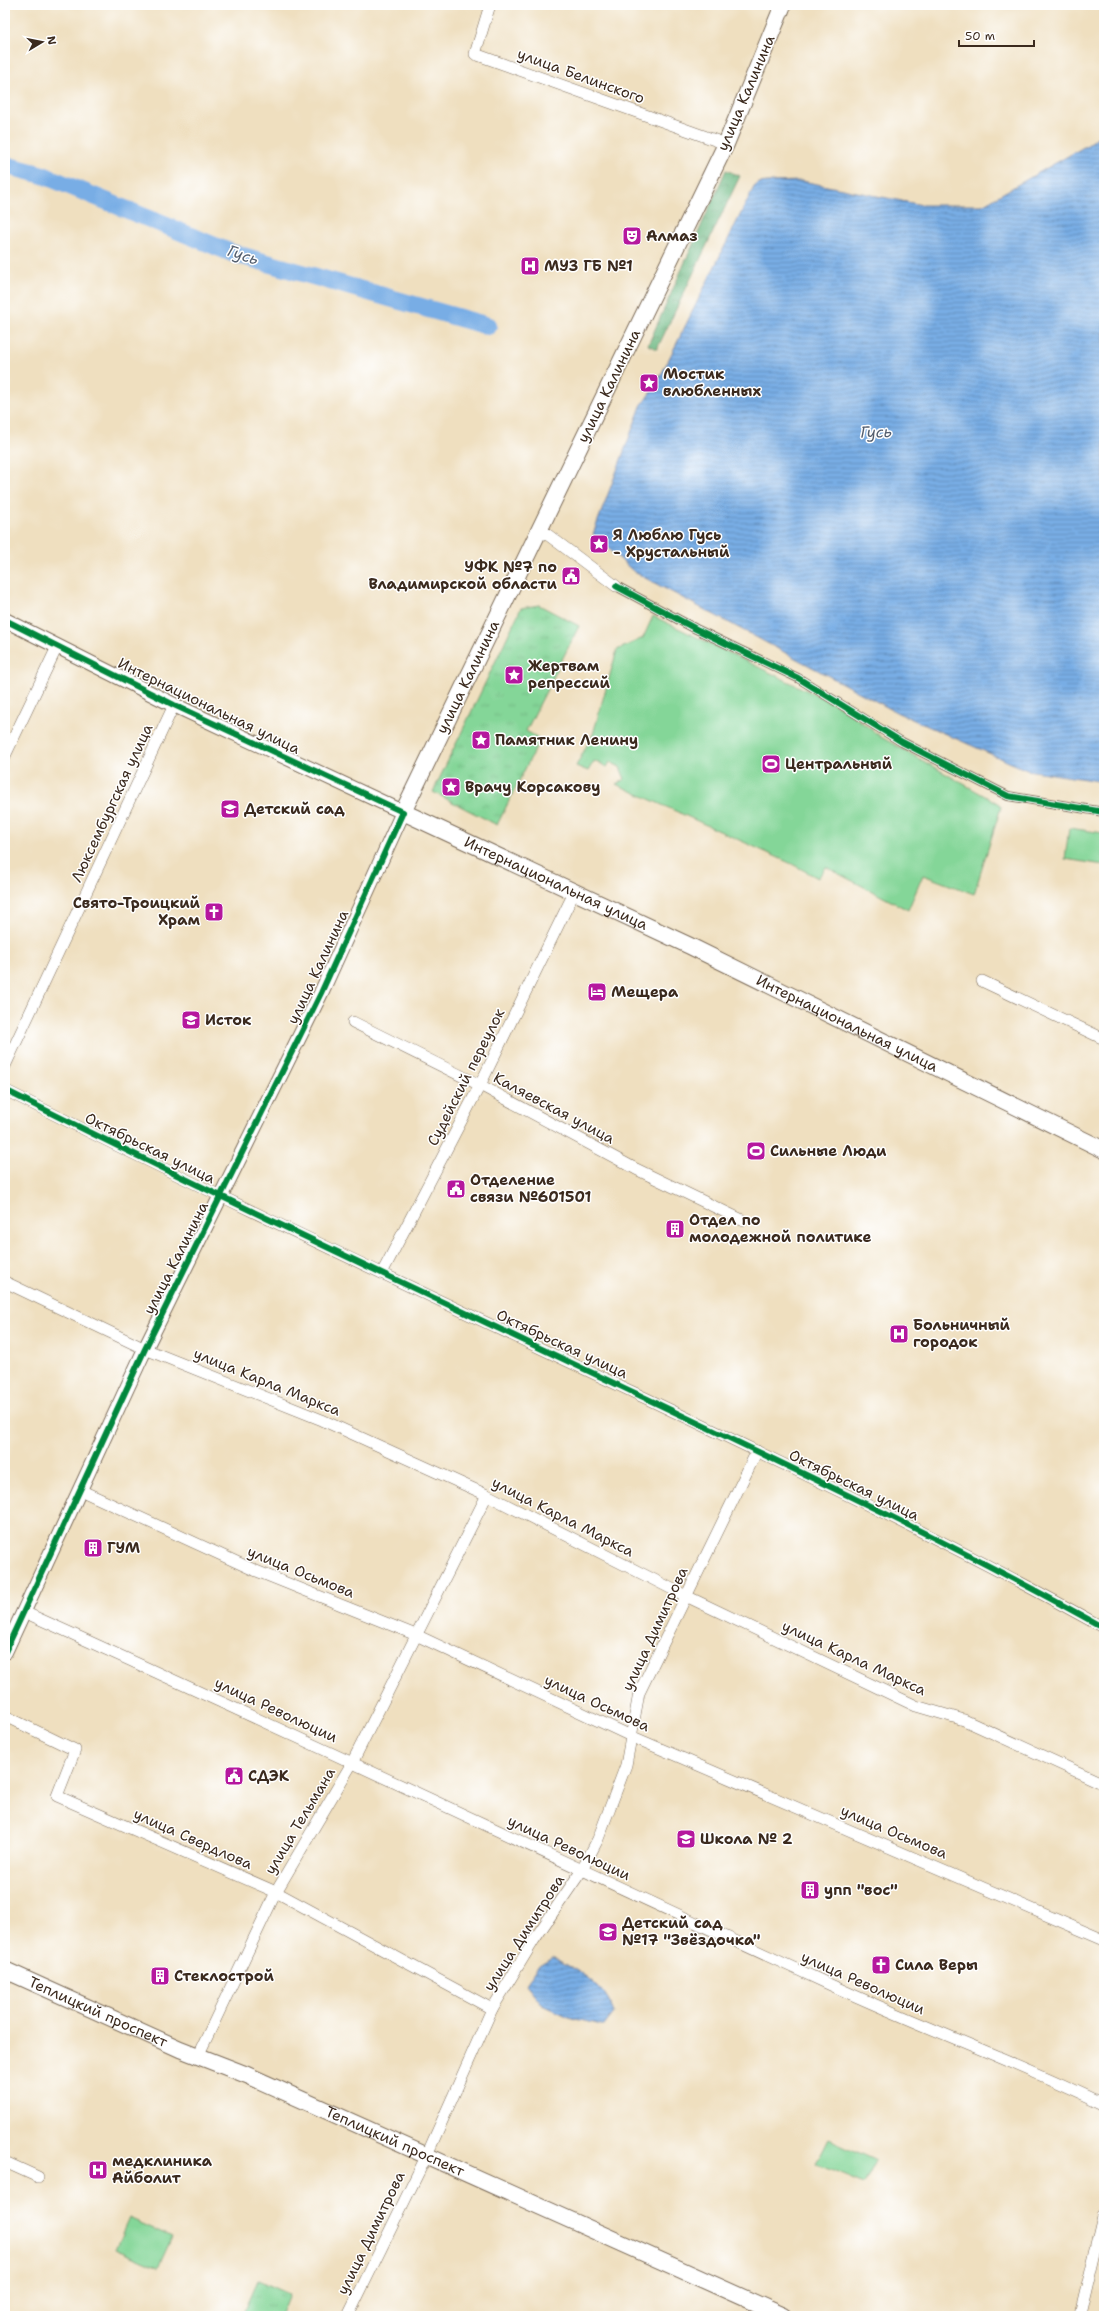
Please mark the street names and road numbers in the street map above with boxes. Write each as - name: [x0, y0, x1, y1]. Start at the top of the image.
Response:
- street label: улица Калинина: [713, 31, 780, 154]
- street label: улица Белинского: [514, 44, 648, 108]
- street label: улица Калинина: [573, 325, 645, 446]
- street label: улица Калинина: [432, 616, 504, 737]
- street label: Интернациональная улица: [115, 653, 304, 759]
- street label: Люксембургская улица: [66, 720, 158, 885]
- street label: Интернациональная улица: [461, 832, 652, 935]
- street label: улица Калинина: [283, 906, 354, 1027]
- street label: Интернациональная улица: [753, 970, 942, 1077]
- street label: Судейский переулок: [423, 1005, 509, 1149]
- street label: Каляевская улица: [490, 1068, 619, 1149]
- street label: Октябрьская улица: [81, 1108, 219, 1189]
- street label: улица Калинина: [139, 1198, 213, 1318]
- street label: Октябрьская улица: [493, 1305, 632, 1384]
- street label: улица Карла Маркса: [191, 1343, 344, 1421]
- street label: Октябрьская улица: [785, 1445, 923, 1526]
- street label: улица Карла Маркса: [489, 1472, 638, 1562]
- street label: улица Осьмова: [244, 1541, 358, 1603]
- street label: улица Димитрова: [617, 1563, 693, 1694]
- street label: улица Карла Маркса: [779, 1616, 930, 1700]
- street label: улица Осьмова: [541, 1670, 654, 1736]
- street label: улица Революции: [211, 1673, 341, 1747]
- street label: улица Тельмана: [260, 1763, 340, 1878]
- street label: улица Осьмова: [838, 1801, 951, 1864]
- street label: улица Свердлова: [130, 1804, 256, 1874]
- street label: улица Революции: [504, 1811, 634, 1885]
- street label: улица Димитрова: [479, 1871, 569, 1995]
- street label: улица Революции: [798, 1947, 928, 2019]
- street label: Теплицкий проспект: [25, 1972, 171, 2052]
- street label: Теплицкий проспект: [322, 2101, 468, 2181]
- street label: улица Димитрова: [333, 2168, 410, 2298]

